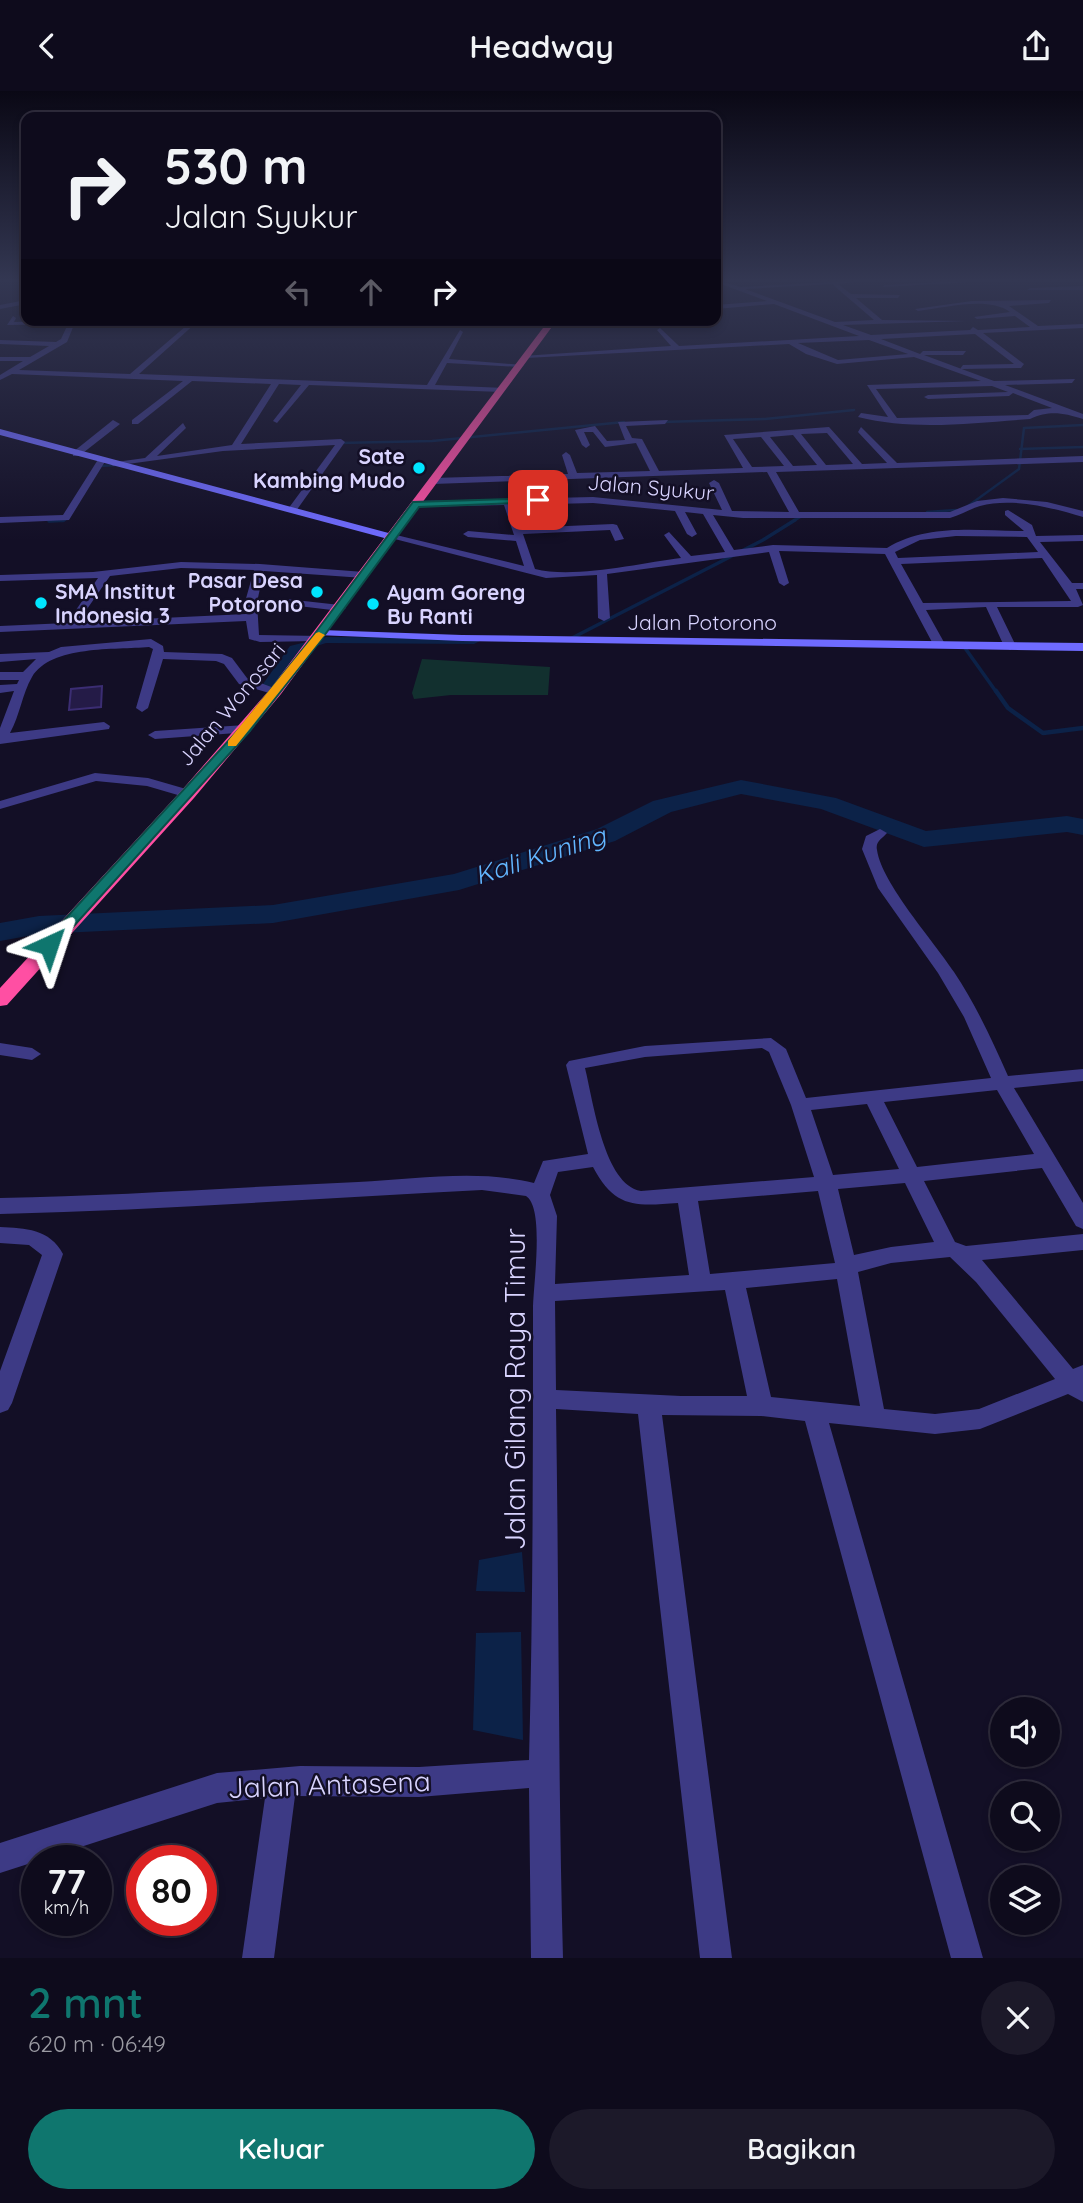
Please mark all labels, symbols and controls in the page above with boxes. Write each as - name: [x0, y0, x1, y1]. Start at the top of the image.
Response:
- text: Headway: [469, 26, 614, 66]
- icon: back: [28, 27, 66, 65]
- icon: share: [1017, 27, 1055, 65]
- text: 530 m: [164, 135, 308, 196]
- icon: right: [49, 140, 140, 231]
- text: Jalan Syukur: [164, 196, 358, 236]
- icon: left: [279, 273, 317, 311]
- icon: ahead: [352, 273, 390, 311]
- icon: right: [425, 273, 463, 311]
- place label: Sate Kambing Mudo: [253, 443, 405, 493]
- marker: Sate Kambing Mudo: [411, 460, 427, 476]
- street label: Jalan Syukur: [587, 469, 715, 505]
- pin: [508, 470, 568, 530]
- icon: arrive: [519, 481, 557, 519]
- place label: Pasar Desa Potorono: [188, 567, 303, 617]
- place label: SMA Institut Indonesia 3: [55, 578, 176, 628]
- place label: Ayam Goreng Bu Ranti: [387, 579, 525, 629]
- marker: Pasar Desa Potorono: [309, 584, 325, 600]
- marker: SMA Institut Indonesia 3: [33, 595, 49, 611]
- marker: Ayam Goreng Bu Ranti: [365, 596, 381, 612]
- street label: Jalan Potorono: [627, 609, 777, 635]
- street label: Jalan Wonosari: [172, 637, 290, 771]
- water label: Kali Kuning: [470, 818, 611, 892]
- position arrow: [12, 908, 86, 982]
- street label: Jalan Gilang Raya Timur: [497, 1228, 532, 1550]
- map controls: [990, 1697, 1060, 1935]
- button: sound: [990, 1697, 1060, 1767]
- street label: Jalan Antasena: [227, 1763, 431, 1805]
- button: search: [990, 1781, 1060, 1851]
- speed limit sign: 80: [126, 1845, 217, 1936]
- text: 77: [47, 1859, 86, 1903]
- button: layers: [990, 1865, 1060, 1935]
- text: km/h: [44, 1896, 89, 1919]
- text: 2 mnt: [28, 1976, 143, 2029]
- button: close: [981, 1981, 1055, 2055]
- text: 620 m · 06:49: [28, 2029, 166, 2058]
- button: Keluar: [28, 2109, 535, 2189]
- button: Bagikan: [549, 2109, 1055, 2189]

